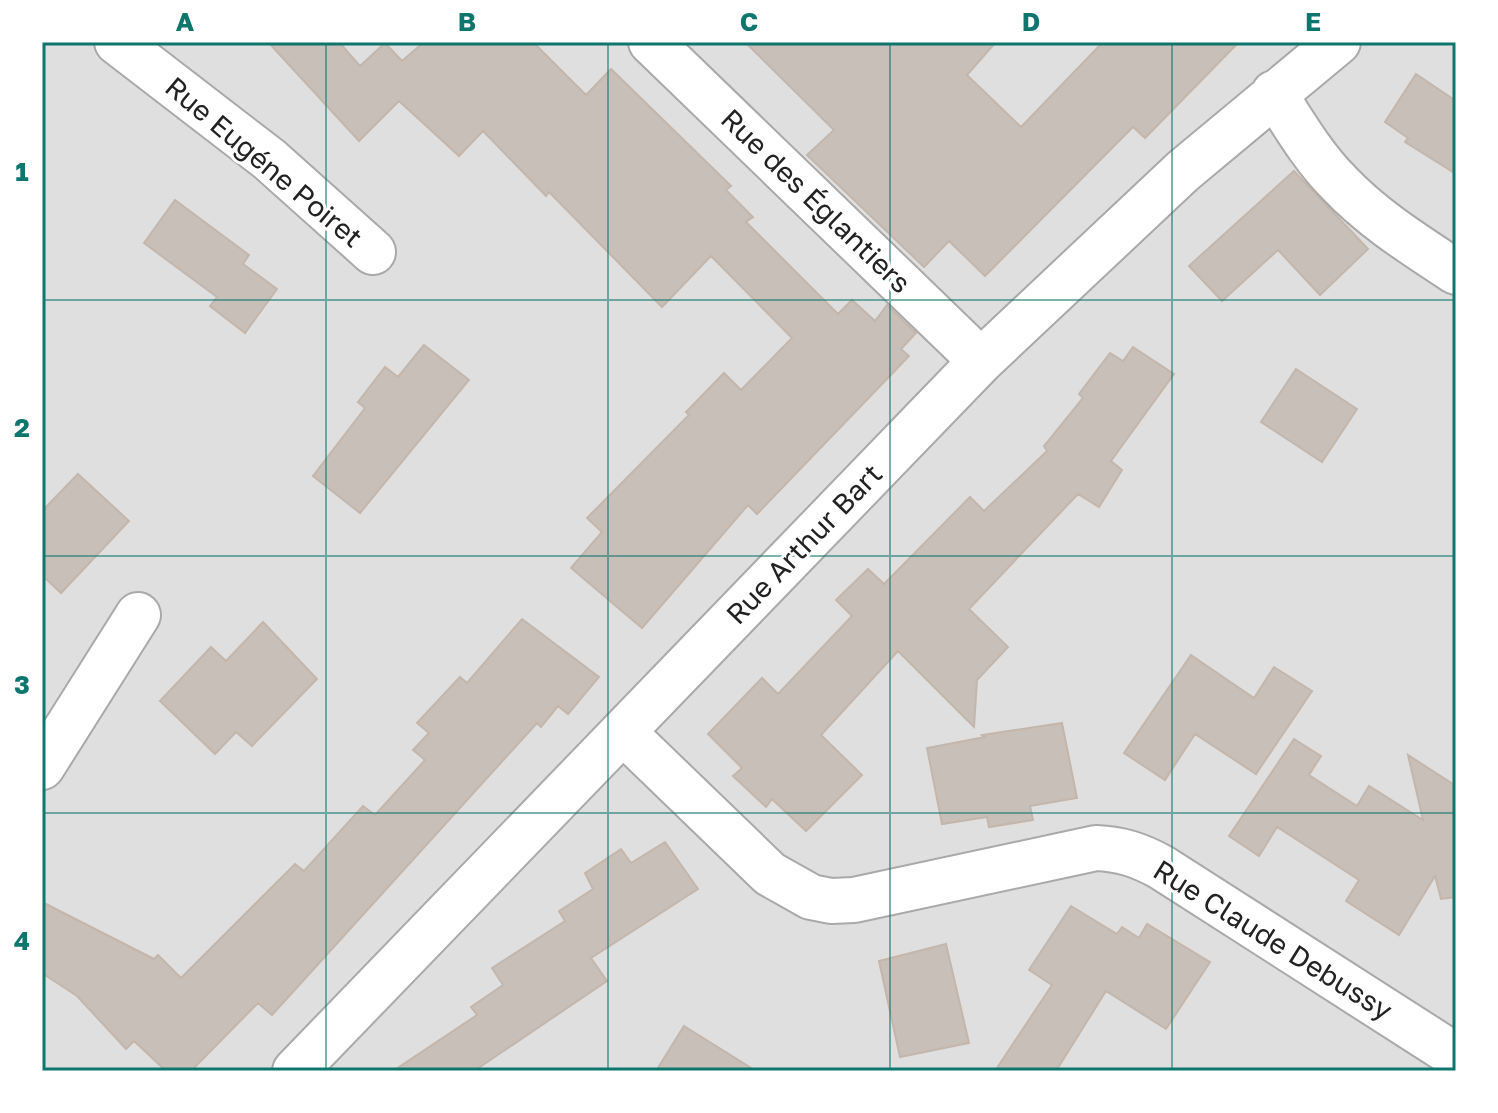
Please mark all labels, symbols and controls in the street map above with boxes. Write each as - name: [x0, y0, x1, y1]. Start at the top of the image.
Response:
- text: A: [176, 6, 195, 37]
- text: B: [458, 6, 476, 37]
- text: C: [740, 6, 758, 37]
- text: D: [1022, 6, 1040, 37]
- text: E: [1305, 6, 1321, 37]
- street label: Rue Eugéne Poiret: [159, 70, 370, 254]
- street label: Rue des Églantiers: [715, 102, 918, 299]
- text: 1: [15, 156, 29, 187]
- text: 2: [14, 412, 30, 443]
- street label: Rue Arthur Bart: [719, 457, 888, 630]
- text: 3: [14, 669, 30, 700]
- street label: Rue Claude Debussy: [1148, 853, 1399, 1027]
- text: 4: [14, 925, 30, 956]

